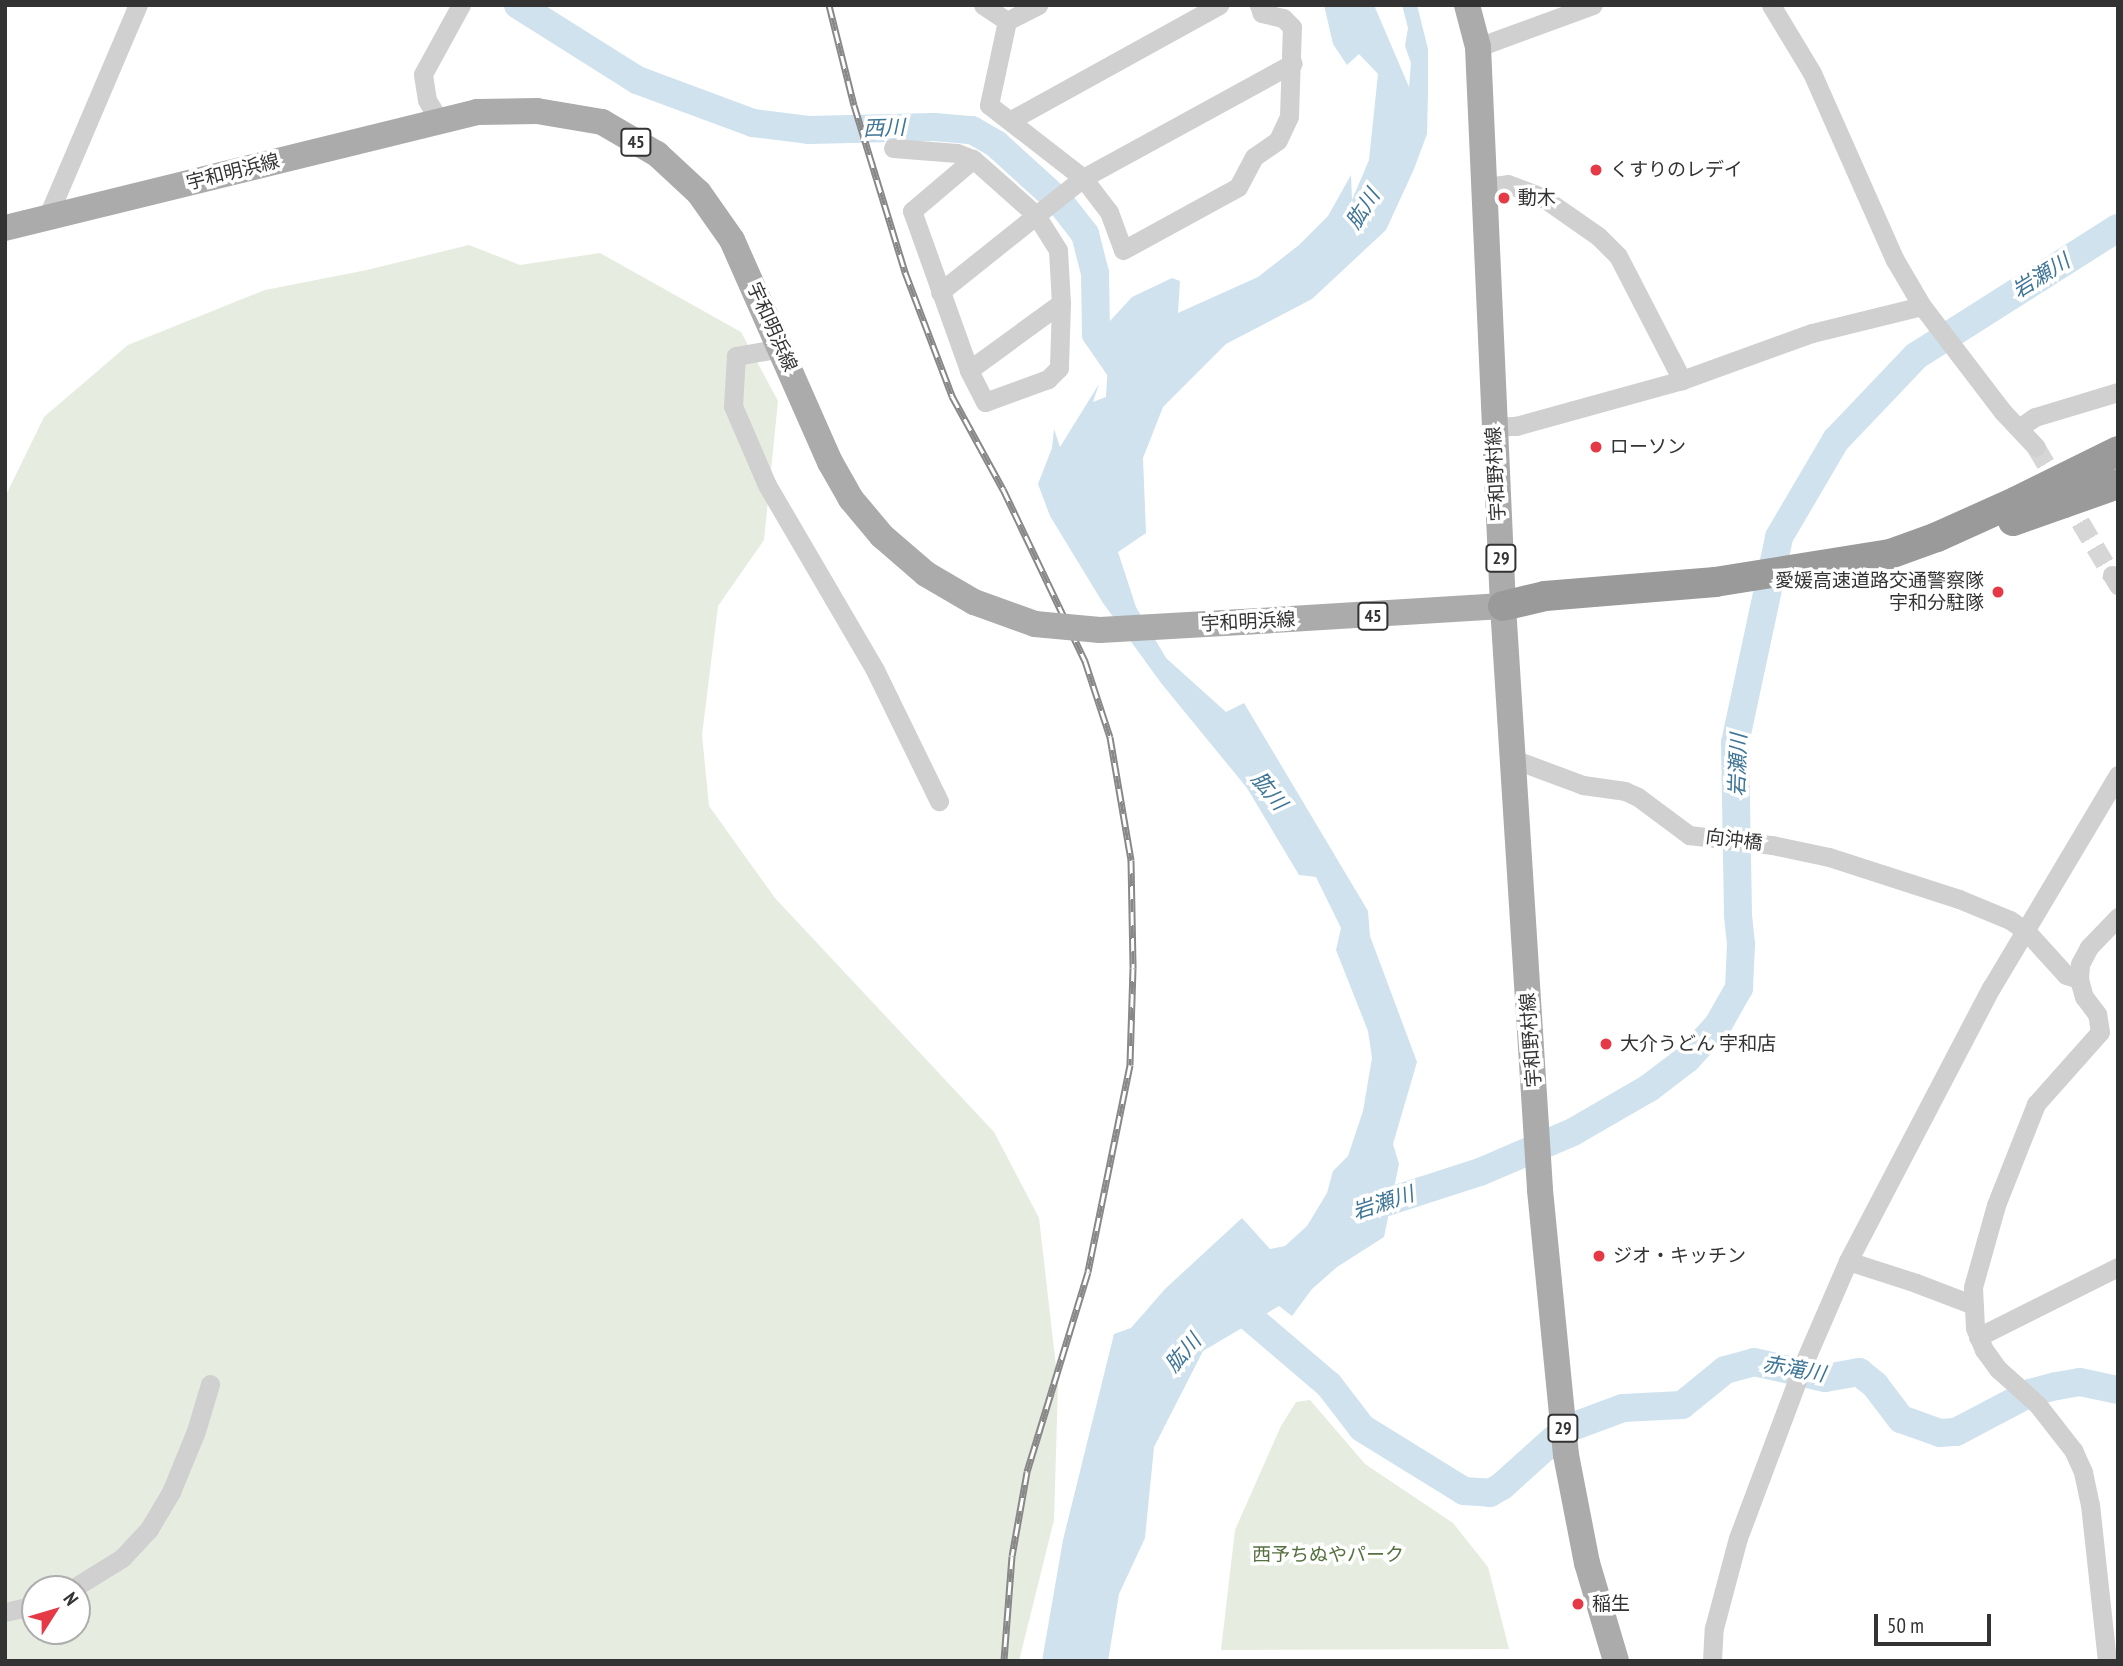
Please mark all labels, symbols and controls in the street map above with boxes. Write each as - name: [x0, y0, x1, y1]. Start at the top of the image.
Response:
- water label: 西川: [863, 115, 905, 141]
- road number: 45: [620, 127, 652, 156]
- street label: 宇和明浜線: [184, 149, 282, 195]
- place label: くすりのレデイ: [1610, 159, 1743, 181]
- marker: くすりのレデイ: [1588, 162, 1604, 178]
- water label: 肱川: [1341, 185, 1385, 233]
- place label: 動木: [1518, 187, 1556, 209]
- marker: 動木: [1496, 190, 1512, 206]
- water label: 岩瀬川: [2008, 249, 2074, 303]
- street label: 宇和明浜線: [742, 279, 802, 375]
- street label: 宇和野村線: [1482, 426, 1510, 522]
- place label: ローソン: [1610, 436, 1686, 458]
- marker: ローソン: [1588, 439, 1604, 455]
- road number: 29: [1485, 544, 1517, 572]
- place label: 愛媛高速道路交通警察隊 宇和分駐隊: [1775, 570, 1984, 614]
- marker: 愛媛高速道路交通警察隊 宇和分駐隊: [1990, 584, 2006, 600]
- road number: 45: [1357, 602, 1389, 630]
- street label: 宇和明浜線: [1200, 608, 1296, 636]
- water label: 岩瀬川: [1724, 733, 1752, 797]
- water label: 肱川: [1246, 767, 1292, 815]
- street label: 向沖橋: [1704, 825, 1764, 855]
- street label: 宇和野村線: [1516, 992, 1546, 1088]
- place label: 大介うどん 宇和店: [1620, 1033, 1776, 1055]
- marker: 大介うどん 宇和店: [1598, 1036, 1614, 1052]
- water label: 岩瀬川: [1349, 1181, 1417, 1225]
- place label: ジオ・キッチン: [1613, 1245, 1746, 1267]
- marker: ジオ・キッチン: [1591, 1248, 1607, 1264]
- water label: 肱川: [1160, 1329, 1206, 1377]
- water label: 赤滝川: [1761, 1351, 1827, 1387]
- road number: 29: [1547, 1414, 1579, 1442]
- park label: 西予ちぬやパーク: [1252, 1544, 1404, 1566]
- north arrow: [21, 1575, 91, 1645]
- text: N: [58, 1587, 84, 1610]
- place label: 稲生: [1592, 1593, 1630, 1615]
- marker: 稲生: [1570, 1596, 1586, 1612]
- scale bar: [1878, 1600, 1995, 1644]
- text: 50 m: [1887, 1612, 1924, 1639]

